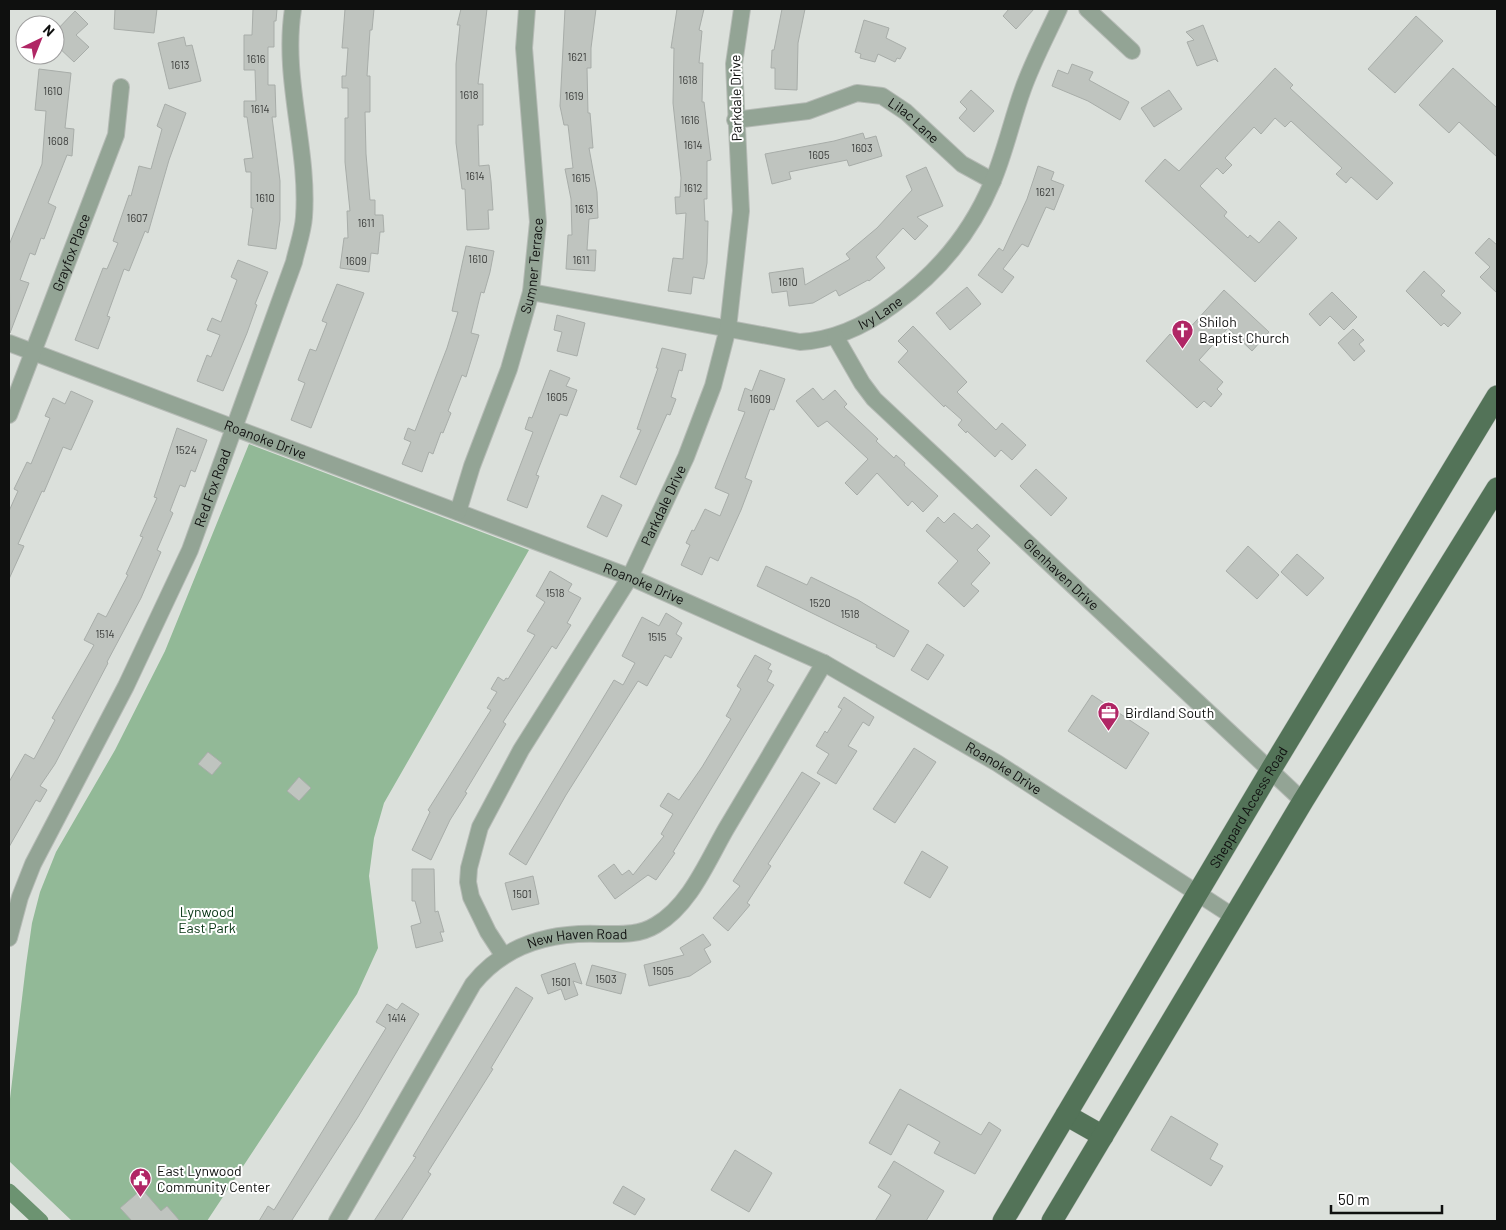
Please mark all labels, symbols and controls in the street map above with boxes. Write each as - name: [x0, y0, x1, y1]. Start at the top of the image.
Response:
- north arrow: [15, 15, 65, 65]
- text: N: [40, 21, 58, 40]
- house number: 1621: [567, 50, 587, 63]
- house number: 1616: [247, 52, 266, 65]
- street label: Parkdale Drive: [726, 55, 745, 142]
- house number: 1613: [171, 58, 189, 71]
- house number: 1618: [679, 73, 698, 86]
- house number: 1610: [43, 84, 63, 97]
- house number: 1618: [460, 88, 479, 101]
- house number: 1619: [565, 89, 584, 102]
- street label: Lilac Lane: [885, 94, 943, 147]
- house number: 1614: [250, 102, 270, 115]
- house number: 1616: [681, 113, 700, 126]
- house number: 1608: [47, 134, 69, 147]
- house number: 1614: [683, 138, 703, 151]
- house number: 1603: [851, 141, 873, 154]
- house number: 1605: [808, 148, 830, 161]
- house number: 1614: [465, 169, 485, 182]
- house number: 1615: [572, 171, 591, 184]
- house number: 1612: [683, 181, 703, 194]
- house number: 1621: [1035, 185, 1055, 198]
- house number: 1610: [255, 191, 275, 204]
- house number: 1613: [575, 202, 593, 215]
- street label: Grayfox Place: [48, 211, 93, 294]
- house number: 1607: [127, 211, 147, 224]
- house number: 1611: [357, 216, 375, 229]
- street label: Sumner Terrace: [516, 217, 546, 316]
- house number: 1610: [468, 252, 488, 265]
- house number: 1611: [572, 253, 590, 266]
- house number: 1609: [345, 254, 367, 267]
- house number: 1610: [778, 275, 798, 288]
- street label: Ivy Lane: [855, 292, 906, 333]
- place label: Shiloh Baptist Church: [1199, 313, 1289, 346]
- church icon: Shiloh Baptist Church: [1171, 318, 1195, 349]
- house number: 1605: [546, 390, 568, 403]
- house number: 1609: [749, 392, 771, 405]
- street label: Roanoke Drive: [222, 416, 309, 462]
- house number: 1524: [175, 443, 197, 456]
- street label: Red Fox Road: [190, 446, 234, 529]
- street label: Parkdale Drive: [637, 462, 689, 548]
- street label: Glenhaven Drive: [1021, 535, 1103, 614]
- street label: Roanoke Drive: [601, 559, 687, 608]
- house number: 1518: [546, 586, 565, 599]
- house number: 1520: [809, 596, 831, 609]
- house number: 1518: [841, 607, 860, 620]
- house number: 1514: [95, 627, 115, 640]
- house number: 1515: [648, 630, 667, 643]
- office icon: Birdland South: [1097, 701, 1121, 732]
- place label: Birdland South: [1125, 704, 1214, 721]
- street label: Roanoke Drive: [963, 738, 1045, 798]
- street label: Sheppard Access Road: [1205, 743, 1291, 871]
- house number: 1501: [512, 887, 532, 900]
- park label: Lynwood East Park: [178, 903, 236, 936]
- street label: New Haven Road: [524, 925, 628, 952]
- house number: 1505: [652, 964, 674, 977]
- house number: 1503: [595, 972, 617, 985]
- house number: 1501: [551, 975, 571, 988]
- house number: 1414: [388, 1011, 406, 1024]
- place label: East Lynwood Community Center: [157, 1162, 270, 1195]
- public building icon: East Lynwood Community Center: [129, 1167, 153, 1198]
- scale bar: [1331, 1182, 1442, 1214]
- text: 50 m: [1338, 1190, 1370, 1208]

